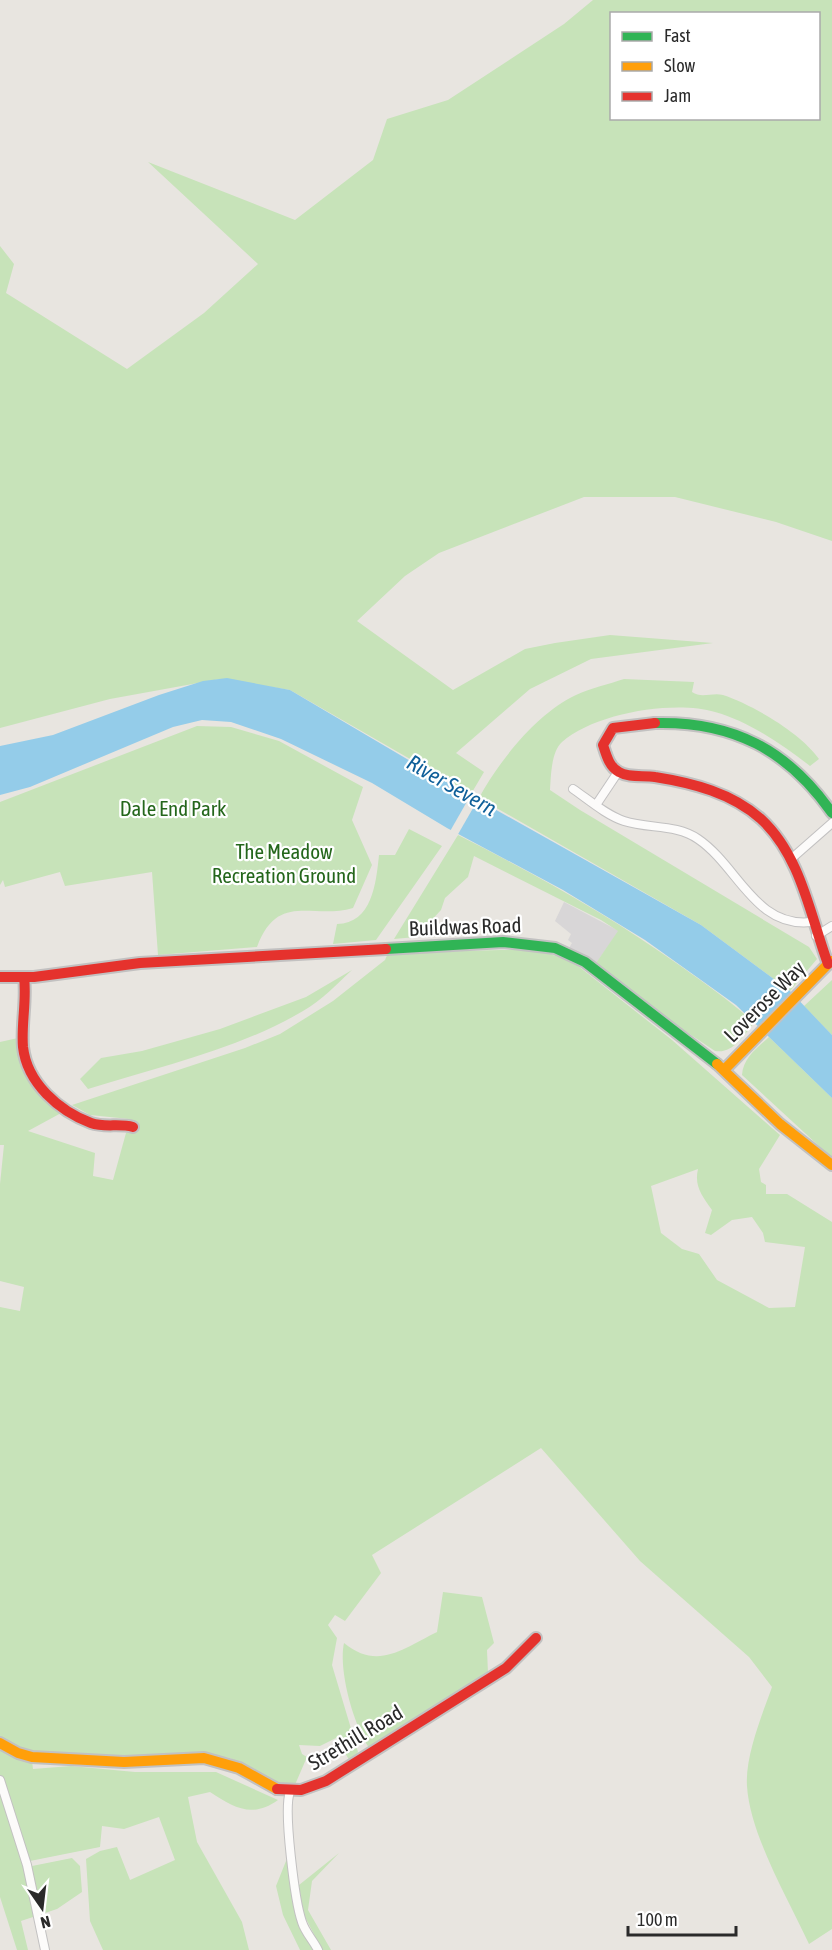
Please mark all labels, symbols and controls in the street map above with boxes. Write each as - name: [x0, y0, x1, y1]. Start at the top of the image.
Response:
- legend: [610, 12, 820, 120]
- text: Fast: [664, 25, 691, 46]
- text: Slow: [664, 55, 695, 76]
- text: Jam: [664, 85, 691, 106]
- water label: River Severn: [402, 749, 502, 821]
- park label: Dale End Park: [120, 796, 226, 820]
- park label: The Meadow Recreation Ground: [212, 839, 356, 887]
- street label: Buildwas Road: [408, 912, 522, 940]
- street label: Loverose Way: [719, 955, 810, 1046]
- street label: Strethill Road: [303, 1699, 407, 1775]
- north arrow: [12, 1878, 72, 1938]
- scale bar: [628, 1899, 736, 1937]
- text: 100 m: [637, 1909, 678, 1930]
- text: N: [39, 1913, 52, 1932]

